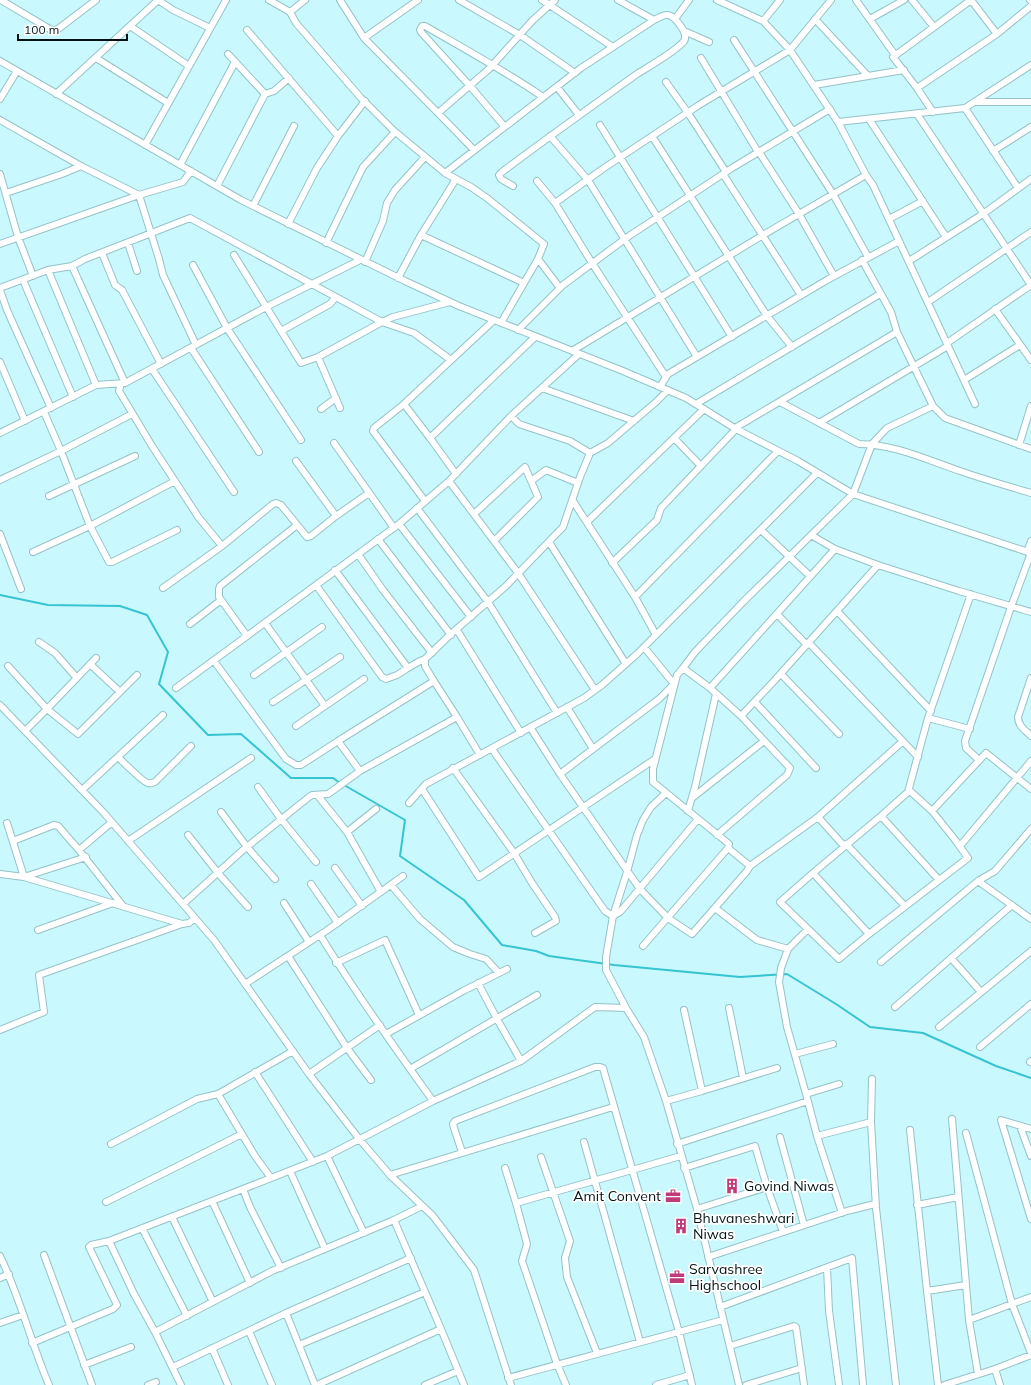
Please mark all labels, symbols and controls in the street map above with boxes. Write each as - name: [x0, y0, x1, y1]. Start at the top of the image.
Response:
- scale bar: [18, 16, 127, 42]
- text: 100 m: [24, 22, 59, 37]
- building icon: Govind Niwas: [723, 1177, 741, 1195]
- place label: Govind Niwas: [744, 1177, 834, 1195]
- place label: Amit Convent: [573, 1187, 661, 1205]
- office icon: Amit Convent: [664, 1187, 682, 1205]
- place label: Bhuvaneshwari Niwas: [693, 1209, 794, 1243]
- building icon: Bhuvaneshwari Niwas: [672, 1217, 690, 1235]
- place label: Sarvashree Highschool: [689, 1260, 763, 1294]
- office icon: Sarvashree Highschool: [668, 1268, 686, 1286]

